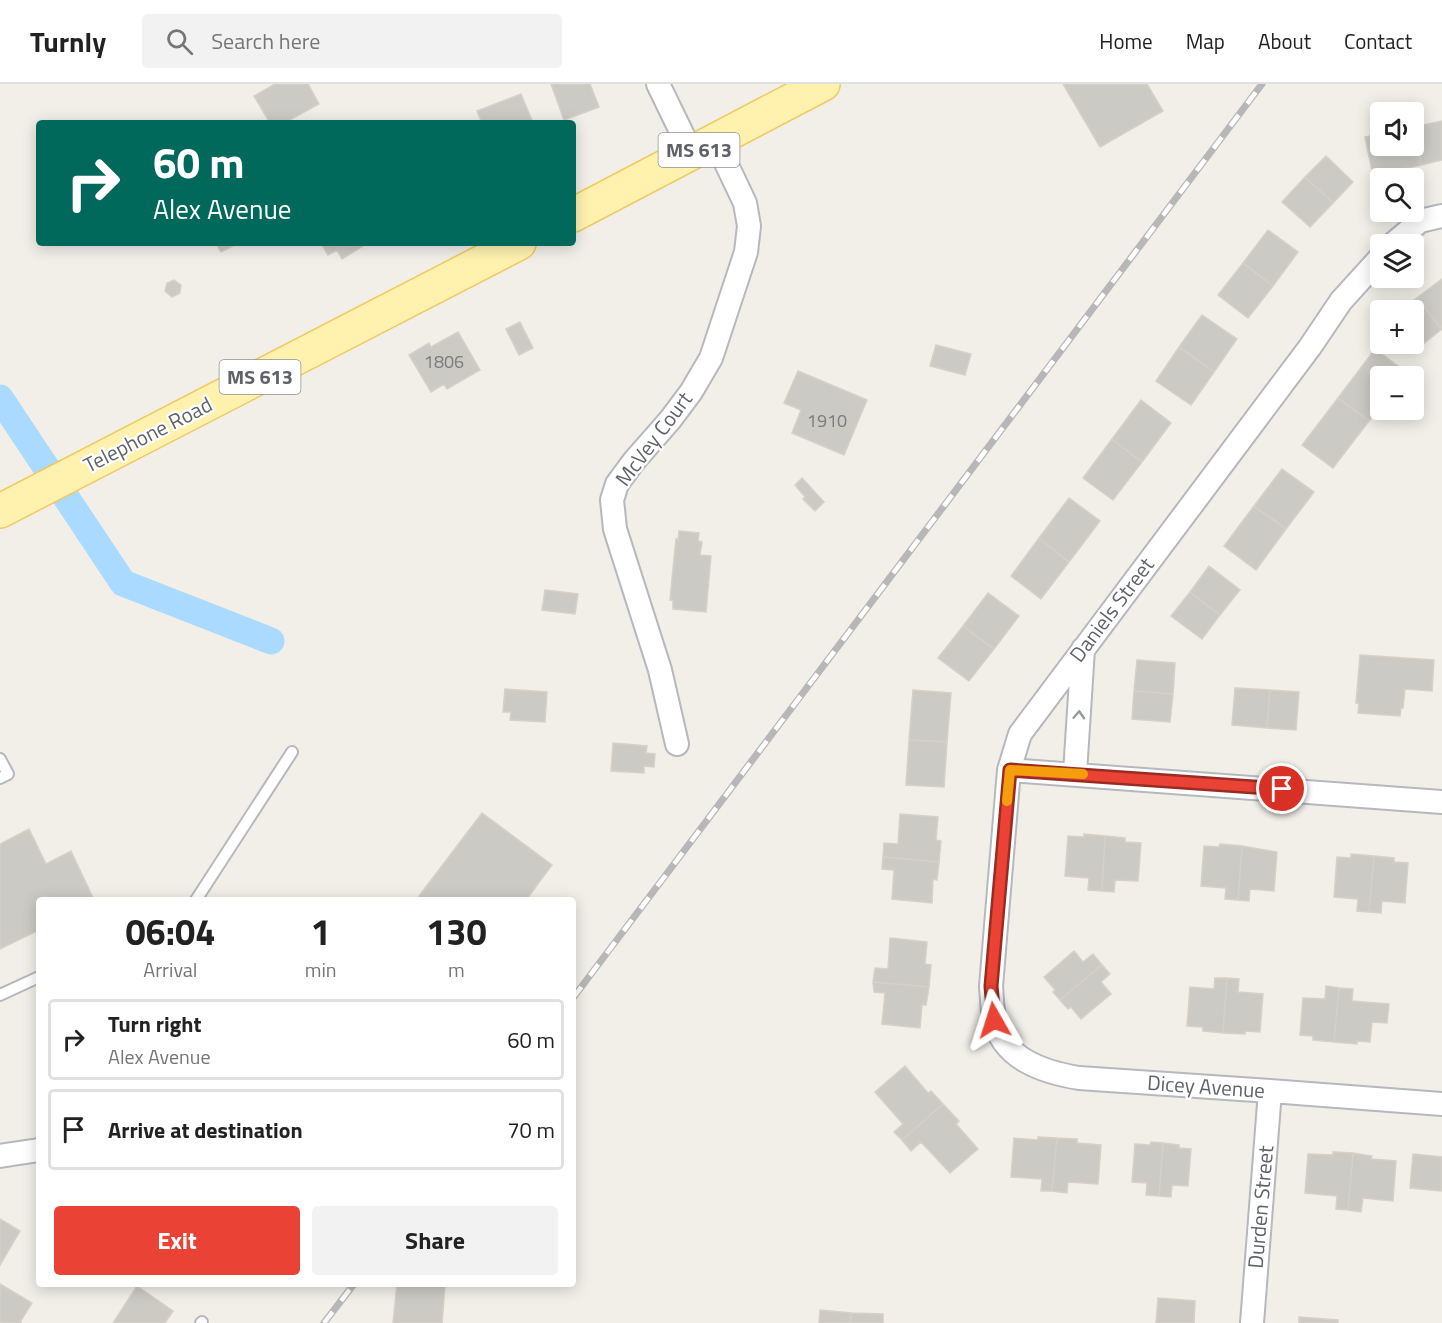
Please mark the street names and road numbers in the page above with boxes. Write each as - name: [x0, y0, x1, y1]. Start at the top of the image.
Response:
- road number: MS 613: [658, 133, 740, 167]
- road number: MS 613: [220, 360, 300, 394]
- street label: McVey Court: [607, 384, 700, 492]
- street label: Telephone Road: [78, 388, 217, 480]
- street label: Daniels Street: [1061, 550, 1162, 669]
- street label: Dicey Avenue: [1146, 1066, 1266, 1106]
- street label: Durden Street: [1239, 1143, 1281, 1270]

